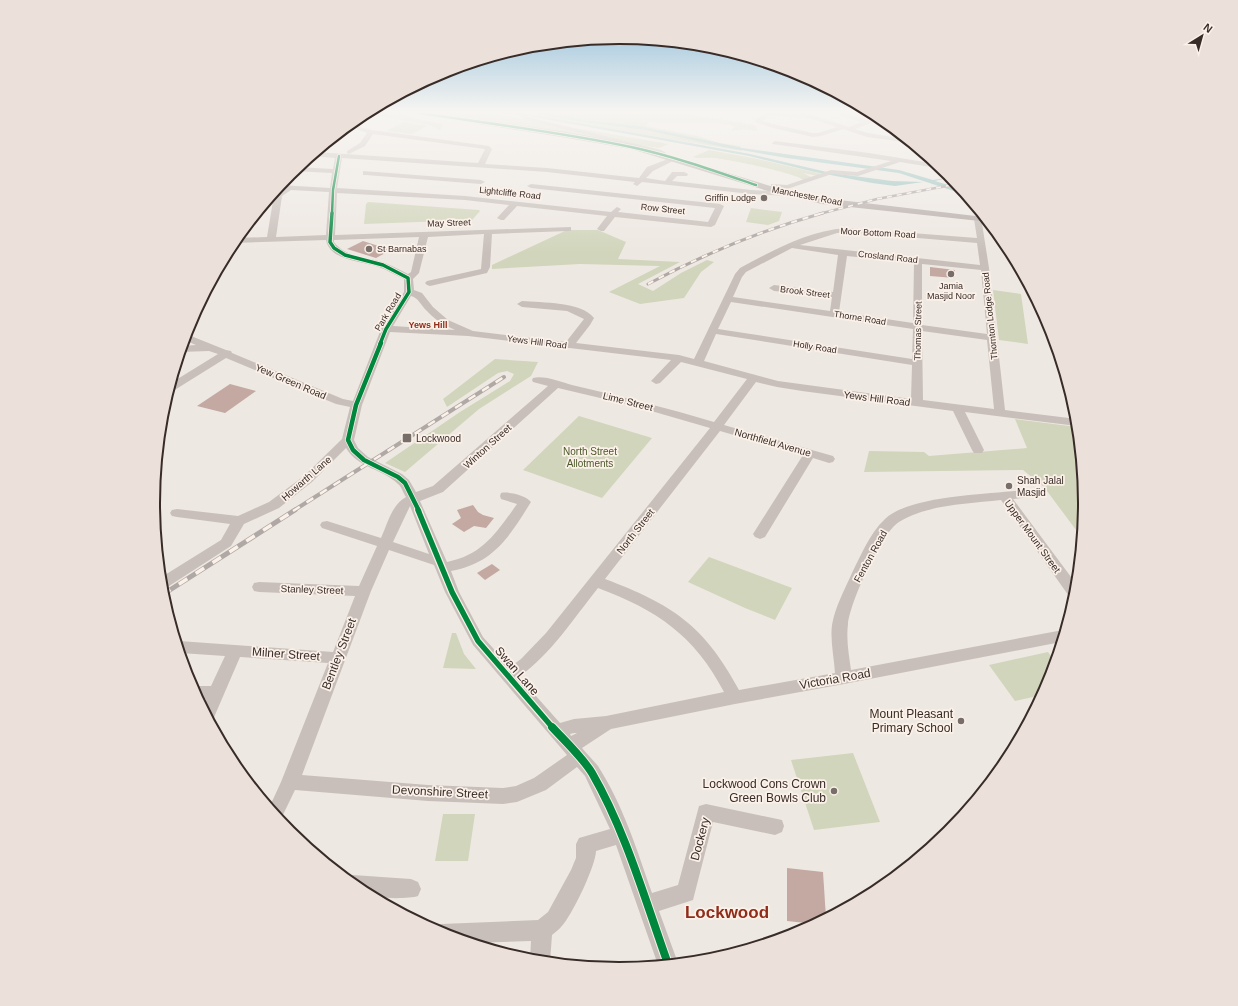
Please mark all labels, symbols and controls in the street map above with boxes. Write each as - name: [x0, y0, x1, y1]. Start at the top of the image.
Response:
- north arrow: [1182, 16, 1222, 56]
- text: N: [1201, 21, 1215, 35]
- street label: Manchester Road: [771, 184, 843, 208]
- street label: Lightcliffe Road: [479, 185, 541, 201]
- place label: Griffin Lodge: [705, 193, 756, 203]
- marker: Griffin Lodge: [759, 193, 769, 203]
- street label: Row Street: [640, 202, 686, 216]
- street label: May Street: [427, 217, 471, 229]
- street label: Moor Bottom Road: [840, 226, 916, 240]
- marker: St Barnabas: [364, 244, 374, 254]
- place label: St Barnabas: [377, 244, 427, 254]
- street label: Crosland Road: [858, 249, 918, 265]
- marker: Jamia Masjid Noor: [946, 269, 956, 279]
- street label: Thornton Lodge Road: [980, 272, 1000, 360]
- place label: Jamia Masjid Noor: [927, 281, 975, 301]
- street label: Brook Street: [780, 284, 831, 300]
- street label: Park Road: [373, 291, 403, 333]
- street label: Thomas Street: [912, 301, 924, 361]
- street label: Thorne Road: [833, 309, 887, 327]
- district label: Yews Hill: [408, 320, 448, 330]
- street label: Yews Hill Road: [507, 333, 567, 351]
- street label: Holly Road: [792, 339, 838, 355]
- street label: Yew Green Road: [254, 362, 328, 401]
- street label: Yews Hill Road: [843, 389, 911, 408]
- street label: Lime Street: [602, 390, 654, 413]
- street label: Winton Street: [461, 422, 514, 471]
- street label: Northfield Avenue: [733, 426, 813, 459]
- marker: Lockwood: [401, 432, 413, 444]
- place label: Lockwood: [416, 433, 461, 444]
- park label: North Street Allotments: [563, 446, 617, 469]
- street label: Howarth Lane: [279, 454, 334, 503]
- place label: Shah Jalal Masjid: [1017, 475, 1064, 498]
- marker: Shah Jalal Masjid: [1004, 481, 1014, 491]
- street label: Upper Mount Street: [1002, 498, 1063, 575]
- street label: North Street: [614, 507, 656, 556]
- street label: Fenton Road: [852, 528, 889, 584]
- street label: Stanley Street: [280, 583, 344, 596]
- street label: Bentley Street: [319, 616, 359, 692]
- street label: Swan Lane: [492, 644, 542, 698]
- street label: Milner Street: [252, 645, 321, 663]
- street label: Victoria Road: [798, 666, 872, 692]
- place label: Mount Pleasant Primary School: [870, 707, 954, 735]
- marker: Mount Pleasant Primary School: [956, 716, 966, 726]
- place label: Lockwood Cons Crown Green Bowls Club: [703, 777, 826, 805]
- street label: Devonshire Street: [392, 782, 489, 802]
- marker: Lockwood Cons Crown Green Bowls Club: [829, 786, 839, 796]
- street label: Dockery: [688, 816, 712, 862]
- district label: Lockwood: [685, 903, 769, 922]

